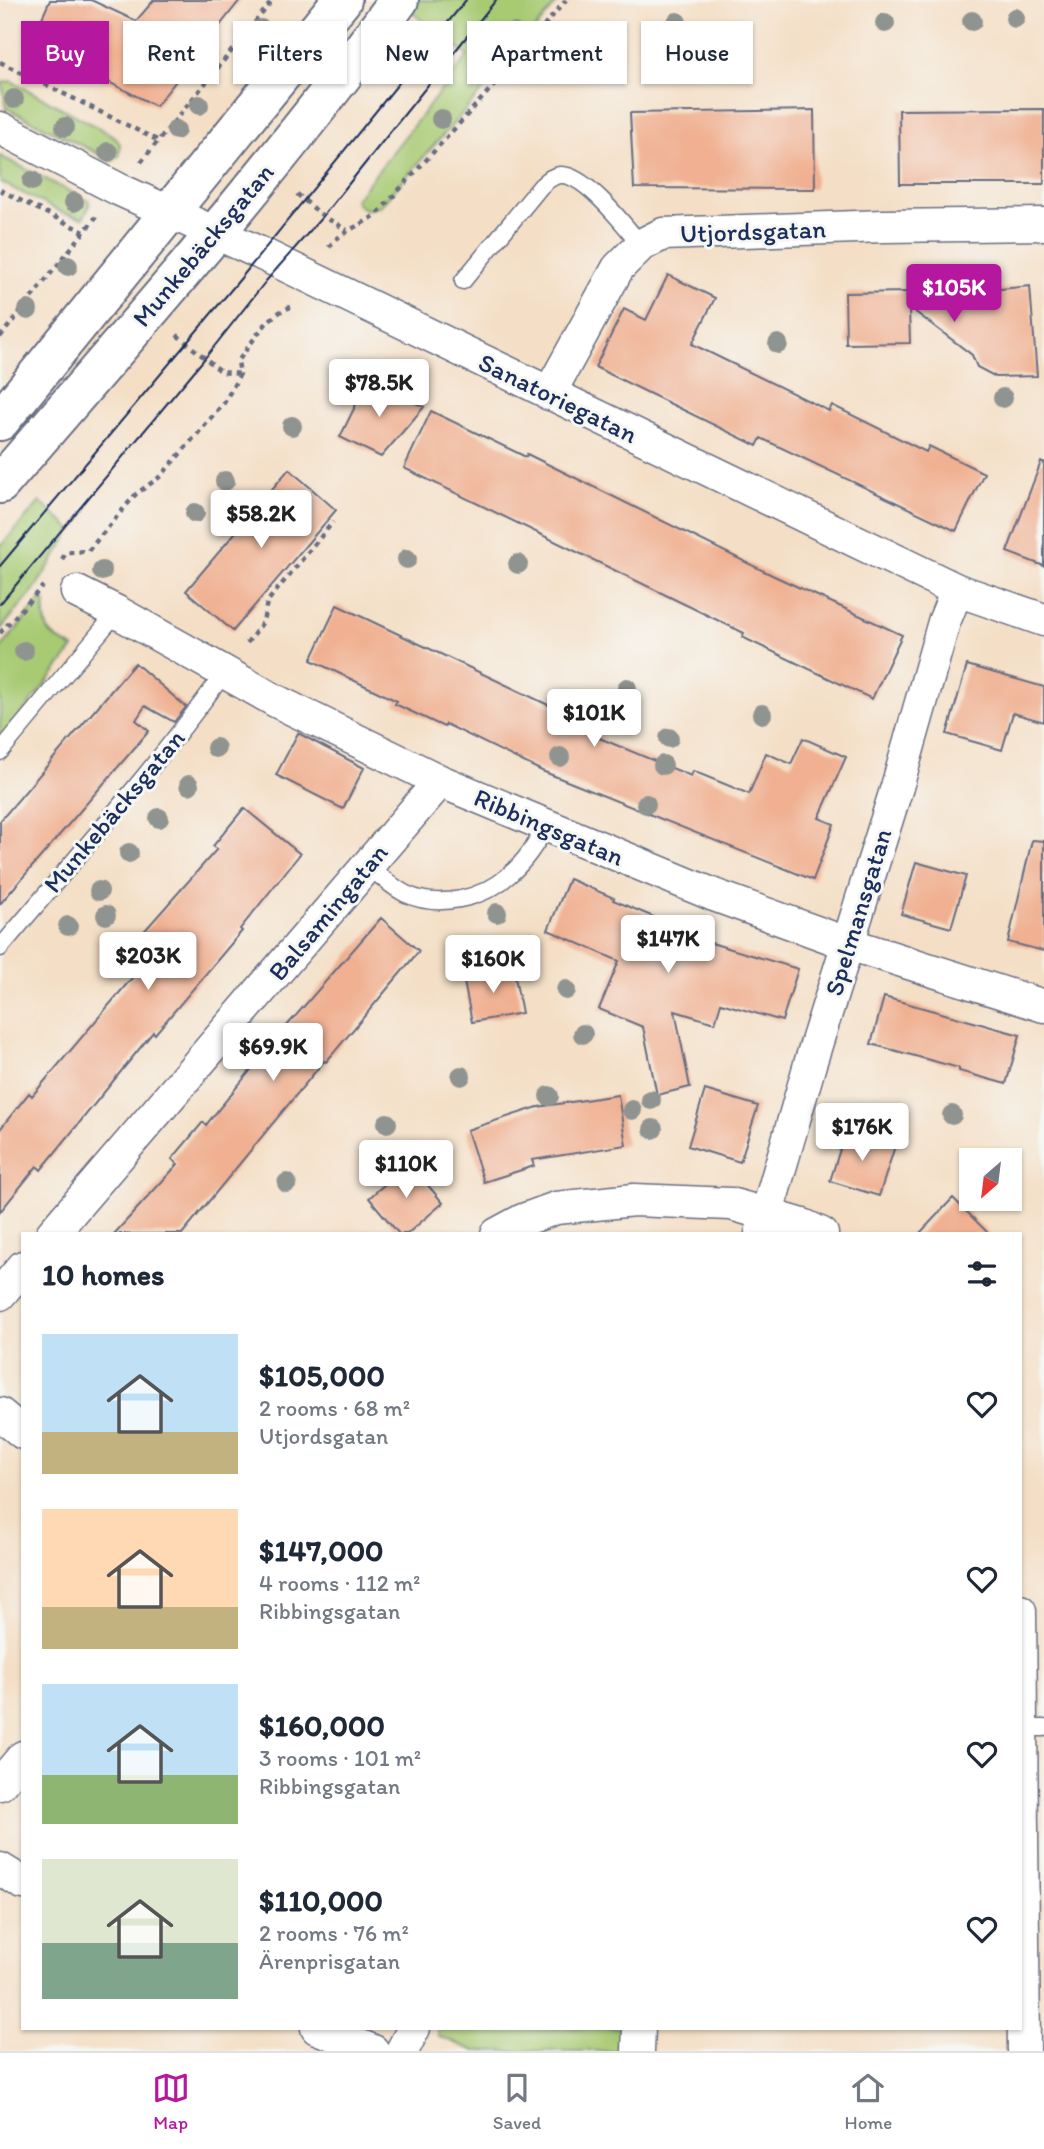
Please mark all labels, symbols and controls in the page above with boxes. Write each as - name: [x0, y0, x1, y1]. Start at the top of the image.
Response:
- chip: Buy: [21, 21, 109, 84]
- chip: Rent: [123, 21, 219, 84]
- chip: Filters: [233, 21, 347, 84]
- chip: New: [361, 21, 453, 84]
- chip: Apartment: [467, 21, 627, 84]
- chip: House: [641, 21, 753, 84]
- street label: Munkebäcksgatan: [125, 157, 281, 333]
- street label: Utjordsgatan: [679, 212, 827, 250]
- pin: $105K: [905, 264, 1003, 324]
- text: $105K: [922, 273, 986, 301]
- street label: Sanatoriegatan: [473, 346, 643, 450]
- pin: $78.5K: [322, 360, 436, 419]
- text: $78.5K: [345, 368, 413, 396]
- pin: $58.2K: [204, 490, 318, 550]
- text: $58.2K: [227, 499, 295, 527]
- pin: $101K: [545, 690, 643, 749]
- text: $101K: [563, 698, 625, 726]
- street label: Munkebäcksgatan: [36, 723, 192, 899]
- street label: Ribbingsgatan: [469, 781, 629, 873]
- street label: Spelmansgatan: [817, 824, 899, 999]
- street label: Balsamingatan: [261, 837, 395, 987]
- pin: $147K: [619, 916, 717, 975]
- text: $147K: [637, 924, 699, 952]
- pin: $203K: [99, 932, 197, 992]
- pin: $160K: [444, 936, 542, 995]
- text: $203K: [115, 941, 181, 969]
- text: $160K: [461, 944, 525, 972]
- pin: $69.9K: [216, 1024, 330, 1083]
- text: $69.9K: [239, 1032, 307, 1060]
- pin: $176K: [813, 1104, 911, 1163]
- text: $176K: [832, 1112, 892, 1140]
- pin: $110K: [357, 1140, 455, 1200]
- north arrow: [959, 1148, 1022, 1211]
- map controls: [959, 1148, 1022, 1211]
- text: $110K: [375, 1149, 437, 1177]
- icon: filters: [963, 1255, 1001, 1293]
- text: 10 homes: [42, 1256, 165, 1293]
- text: $105,000: [259, 1357, 385, 1394]
- icon: home: [98, 1362, 182, 1446]
- icon: heart: [963, 1385, 1001, 1423]
- text: 2 rooms · 68 m²: [259, 1394, 410, 1422]
- text: Utjordsgatan: [259, 1422, 388, 1450]
- text: $147,000: [259, 1532, 384, 1569]
- icon: home: [98, 1537, 182, 1621]
- icon: heart: [963, 1560, 1001, 1598]
- text: 4 rooms · 112 m²: [259, 1569, 420, 1597]
- text: Ribbingsgatan: [259, 1597, 400, 1625]
- text: $160,000: [259, 1707, 385, 1744]
- icon: home: [98, 1712, 182, 1796]
- icon: heart: [963, 1735, 1001, 1773]
- text: 3 rooms · 101 m²: [259, 1744, 421, 1772]
- text: Ribbingsgatan: [259, 1772, 400, 1800]
- text: $110,000: [259, 1882, 383, 1919]
- icon: home: [98, 1887, 182, 1971]
- icon: heart: [963, 1910, 1001, 1948]
- text: 2 rooms · 76 m²: [259, 1919, 409, 1947]
- text: Ärenprisgatan: [259, 1947, 400, 1975]
- tab: Map: [152, 2069, 190, 2134]
- tab: Saved: [493, 2069, 541, 2134]
- tab: Home: [844, 2069, 892, 2134]

